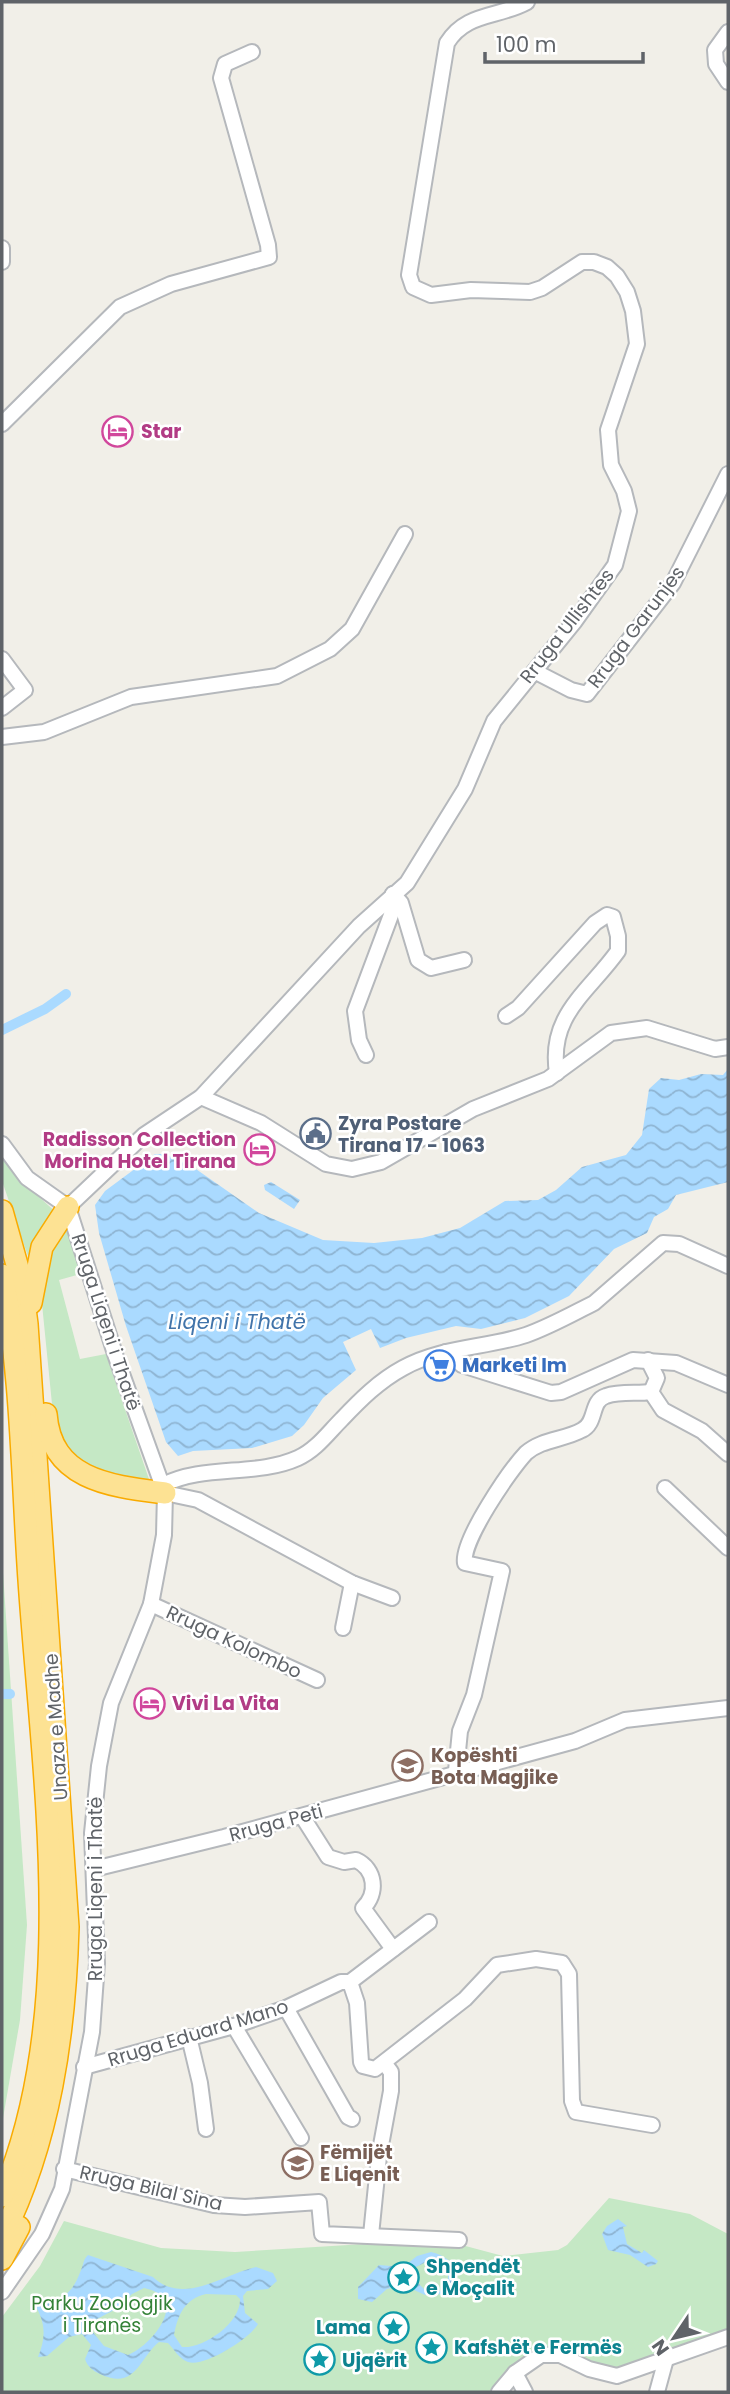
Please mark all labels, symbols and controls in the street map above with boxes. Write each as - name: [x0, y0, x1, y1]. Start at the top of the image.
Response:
- scale bar: [485, 21, 642, 65]
- text: 100 m: [496, 30, 556, 59]
- hotel icon: Star: [101, 414, 135, 448]
- place label: Star: [141, 418, 181, 445]
- street label: Rruga Garunjes: [581, 560, 691, 694]
- street label: Rruga Ullishtes: [514, 563, 620, 689]
- place label: Zyra Postare Tirana 17 - 1063: [338, 1110, 485, 1159]
- public building icon: Zyra Postare Tirana 17 - 1063: [298, 1117, 332, 1151]
- place label: Radisson Collection Morina Hotel Tirana: [43, 1126, 236, 1175]
- hotel icon: Radisson Collection Morina Hotel Tirana: [242, 1133, 276, 1167]
- street label: Rruga Liqeni i Thatë: [65, 1230, 147, 1414]
- water label: Liqeni i Thatë: [168, 1307, 306, 1336]
- supermarket icon: Marketi Im: [422, 1348, 456, 1382]
- place label: Marketi Im: [462, 1352, 567, 1379]
- street label: Rruga Kolombo: [162, 1599, 306, 1685]
- street label: Unaza e Madhe: [37, 1653, 75, 1801]
- hotel icon: Vivi La Vita: [132, 1686, 166, 1720]
- place label: Vivi La Vita: [172, 1690, 279, 1717]
- place label: Kopështi Bota Magjike: [431, 1742, 558, 1791]
- school or university icon: Kopështi Bota Magjike: [391, 1749, 425, 1783]
- street label: Rruga Liqeni i Thatë: [82, 1797, 109, 1981]
- street label: Rruga Peti: [226, 1798, 326, 1848]
- street label: Rruga Eduard Mano: [104, 1993, 292, 2073]
- place label: Fëmijët E Liqenit: [320, 2139, 400, 2188]
- school or university icon: Fëmijët E Liqenit: [280, 2146, 314, 2180]
- street label: Rruga Bilal Sina: [77, 2158, 225, 2218]
- place label: Shpendët e Moçalit: [426, 2253, 521, 2302]
- place icon: Shpendët e Moçalit: [386, 2260, 420, 2294]
- park label: Parku Zoologjik i Tiranës: [31, 2290, 173, 2339]
- north arrow: [639, 2303, 709, 2373]
- place icon: Lama: [377, 2310, 411, 2344]
- place label: Lama: [316, 2314, 371, 2341]
- place icon: Kafshët e Fermës: [414, 2330, 448, 2364]
- place label: Kafshët e Fermës: [454, 2334, 622, 2361]
- text: N: [645, 2334, 676, 2361]
- place icon: Ujqërit: [302, 2343, 336, 2377]
- place label: Ujqërit: [342, 2347, 407, 2374]

